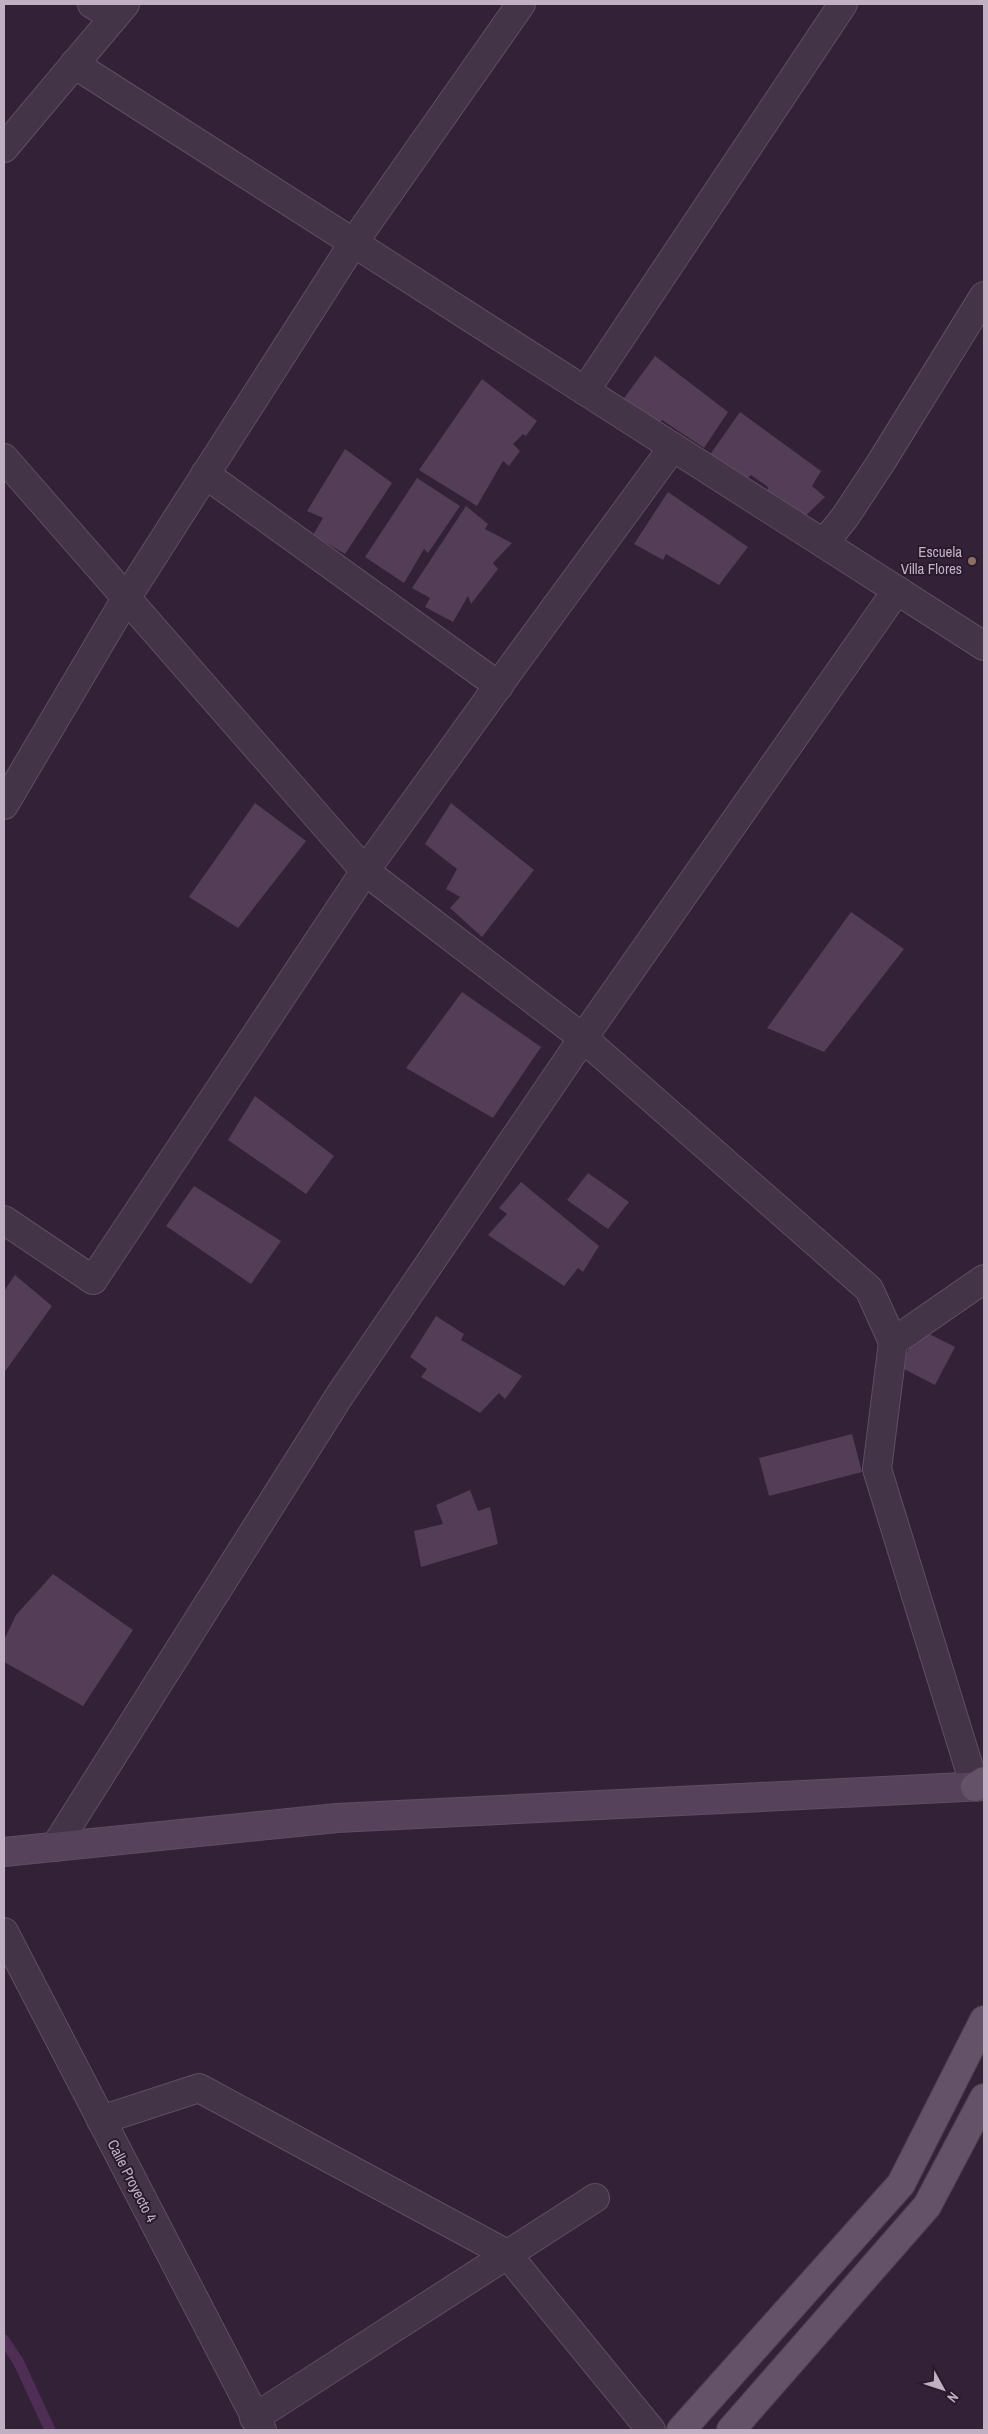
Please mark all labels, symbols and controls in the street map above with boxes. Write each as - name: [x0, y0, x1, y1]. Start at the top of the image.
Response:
- place label: Escuela Villa Flores: [901, 541, 962, 579]
- marker: Escuela Villa Flores: [966, 555, 978, 567]
- street label: Calle Proyecto 4: [103, 2136, 162, 2226]
- north arrow: [918, 2364, 968, 2414]
- text: N: [943, 2388, 963, 2406]

